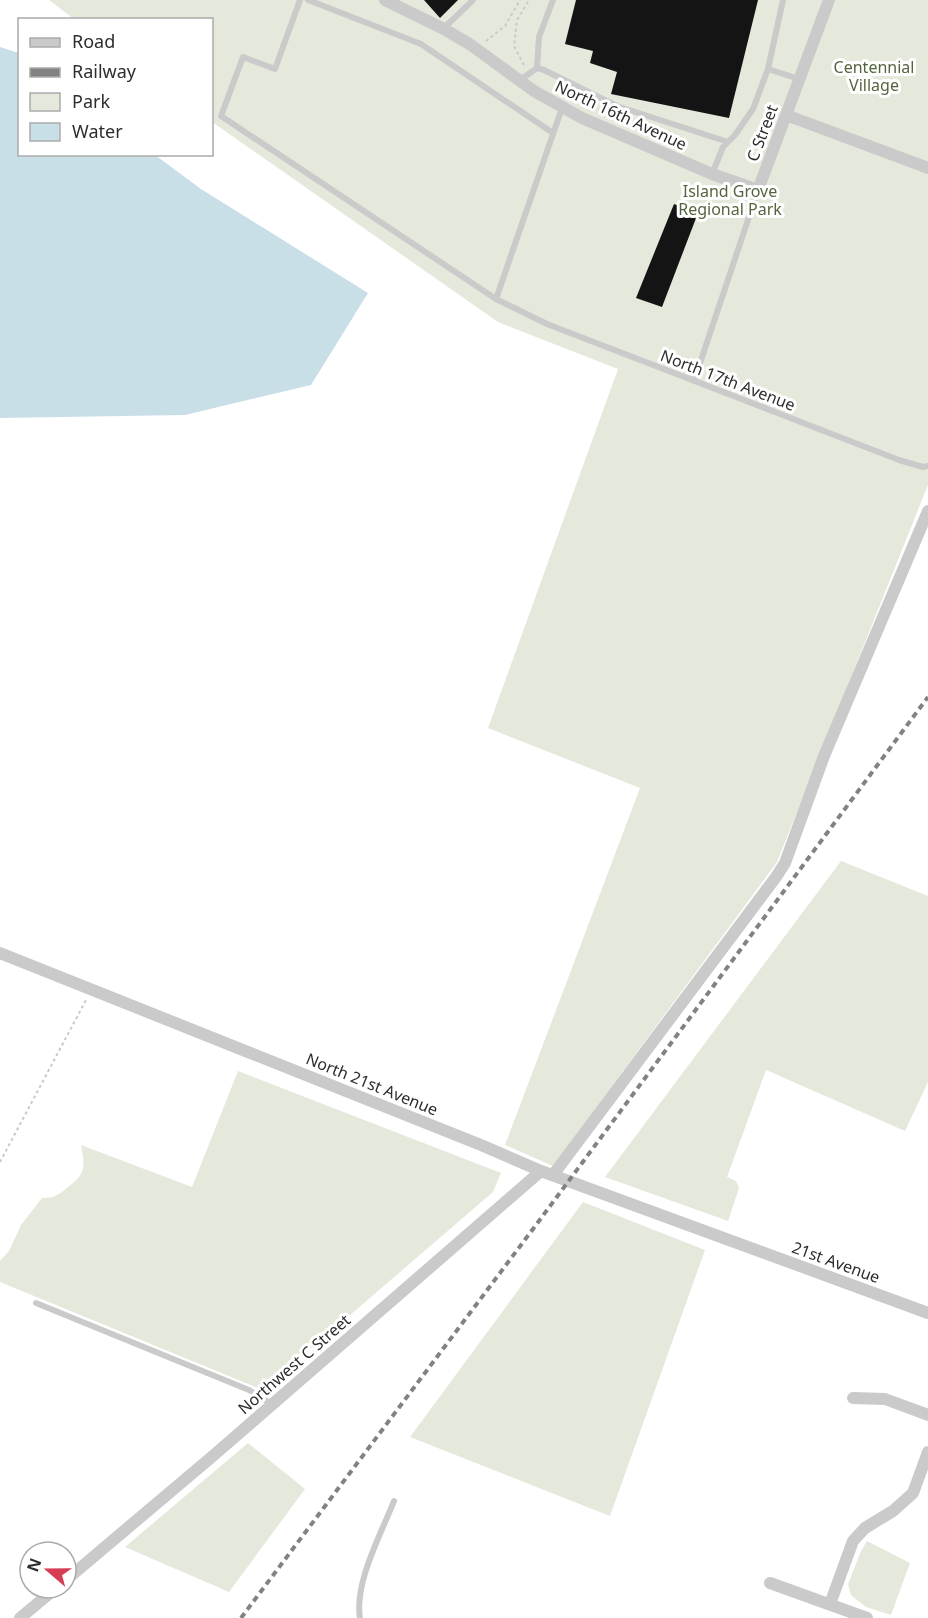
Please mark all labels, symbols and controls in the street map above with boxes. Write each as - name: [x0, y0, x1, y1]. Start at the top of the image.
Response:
- legend: [18, 18, 213, 156]
- text: Road: [72, 29, 115, 53]
- park label: Centennial Village: [834, 56, 914, 96]
- text: Railway: [72, 59, 137, 83]
- street label: North 16th Avenue: [552, 75, 690, 155]
- text: Park: [72, 89, 110, 113]
- street label: C Street: [741, 101, 783, 164]
- text: Water: [72, 119, 123, 143]
- park label: Island Grove Regional Park: [678, 180, 782, 220]
- street label: North 17th Avenue: [658, 344, 798, 416]
- street label: North 21st Avenue: [303, 1048, 441, 1120]
- street label: 21st Avenue: [789, 1236, 883, 1288]
- street label: Northwest C Street: [233, 1309, 355, 1419]
- north arrow: [18, 1540, 78, 1600]
- text: N: [21, 1555, 46, 1575]

